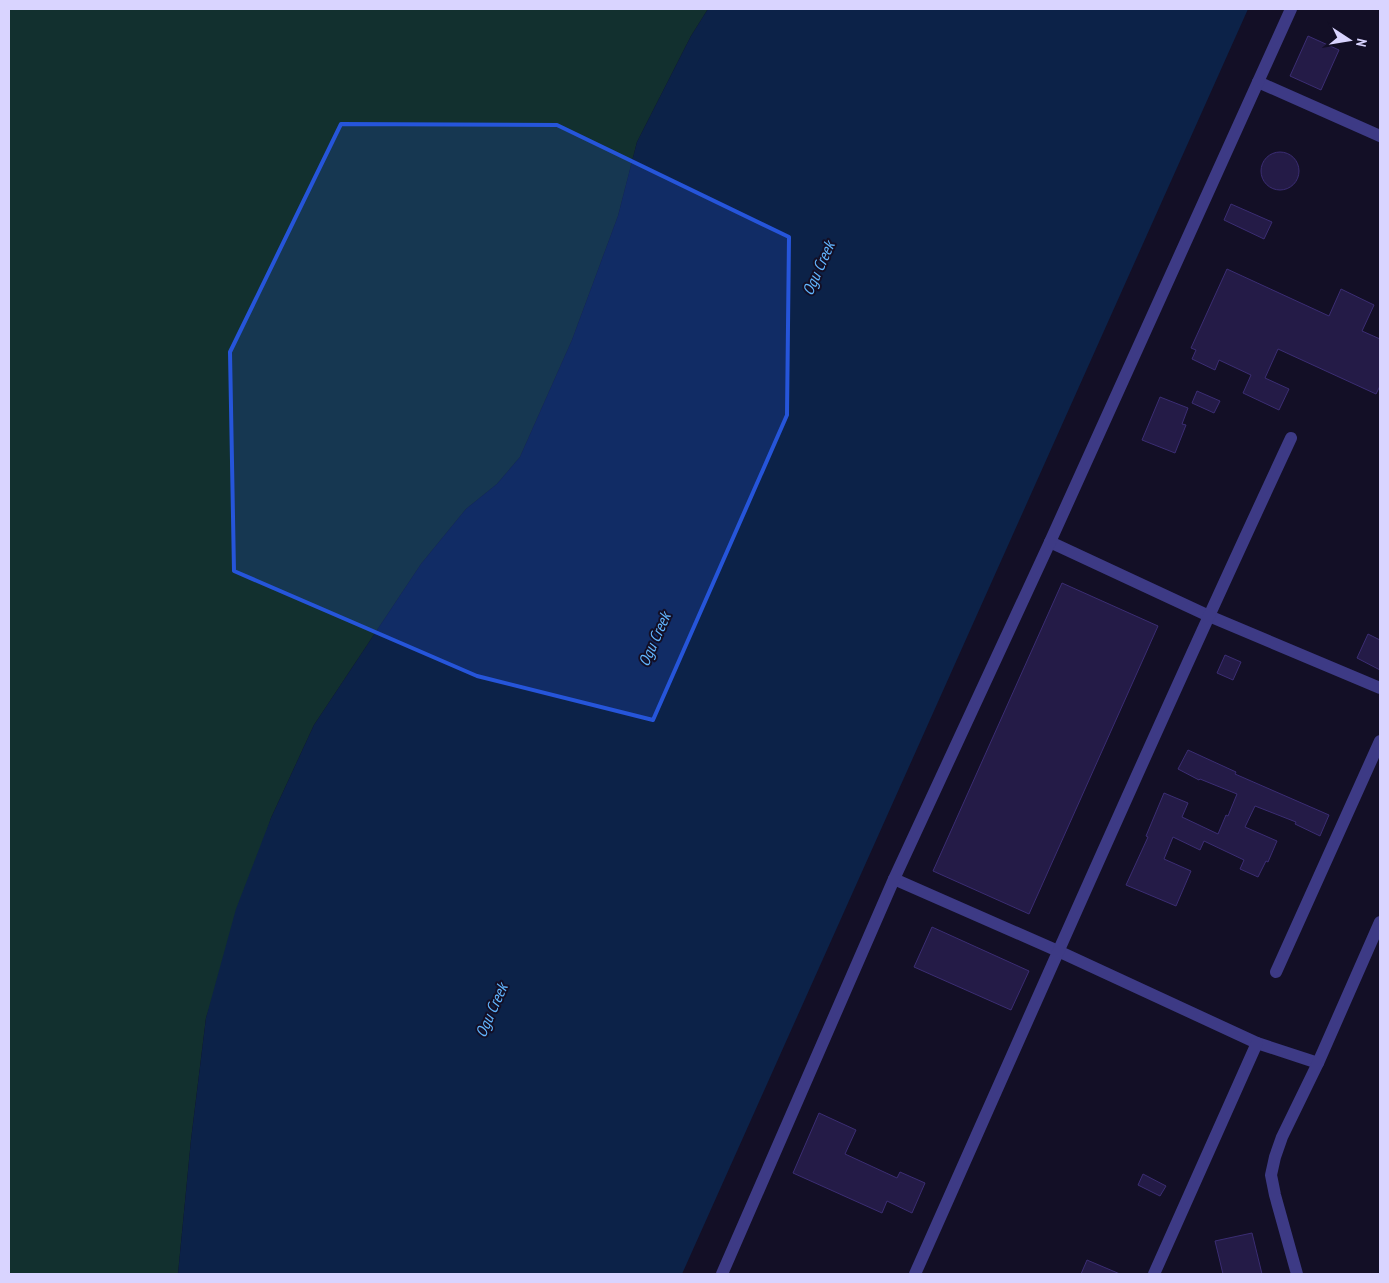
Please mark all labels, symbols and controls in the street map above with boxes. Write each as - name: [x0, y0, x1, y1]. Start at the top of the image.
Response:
- north arrow: [1324, 15, 1374, 65]
- text: N: [1352, 37, 1371, 48]
- water label: Ogu Creek: [797, 236, 839, 298]
- water label: Ogu Creek: [633, 607, 675, 669]
- water label: Ogu Creek: [470, 978, 512, 1040]

